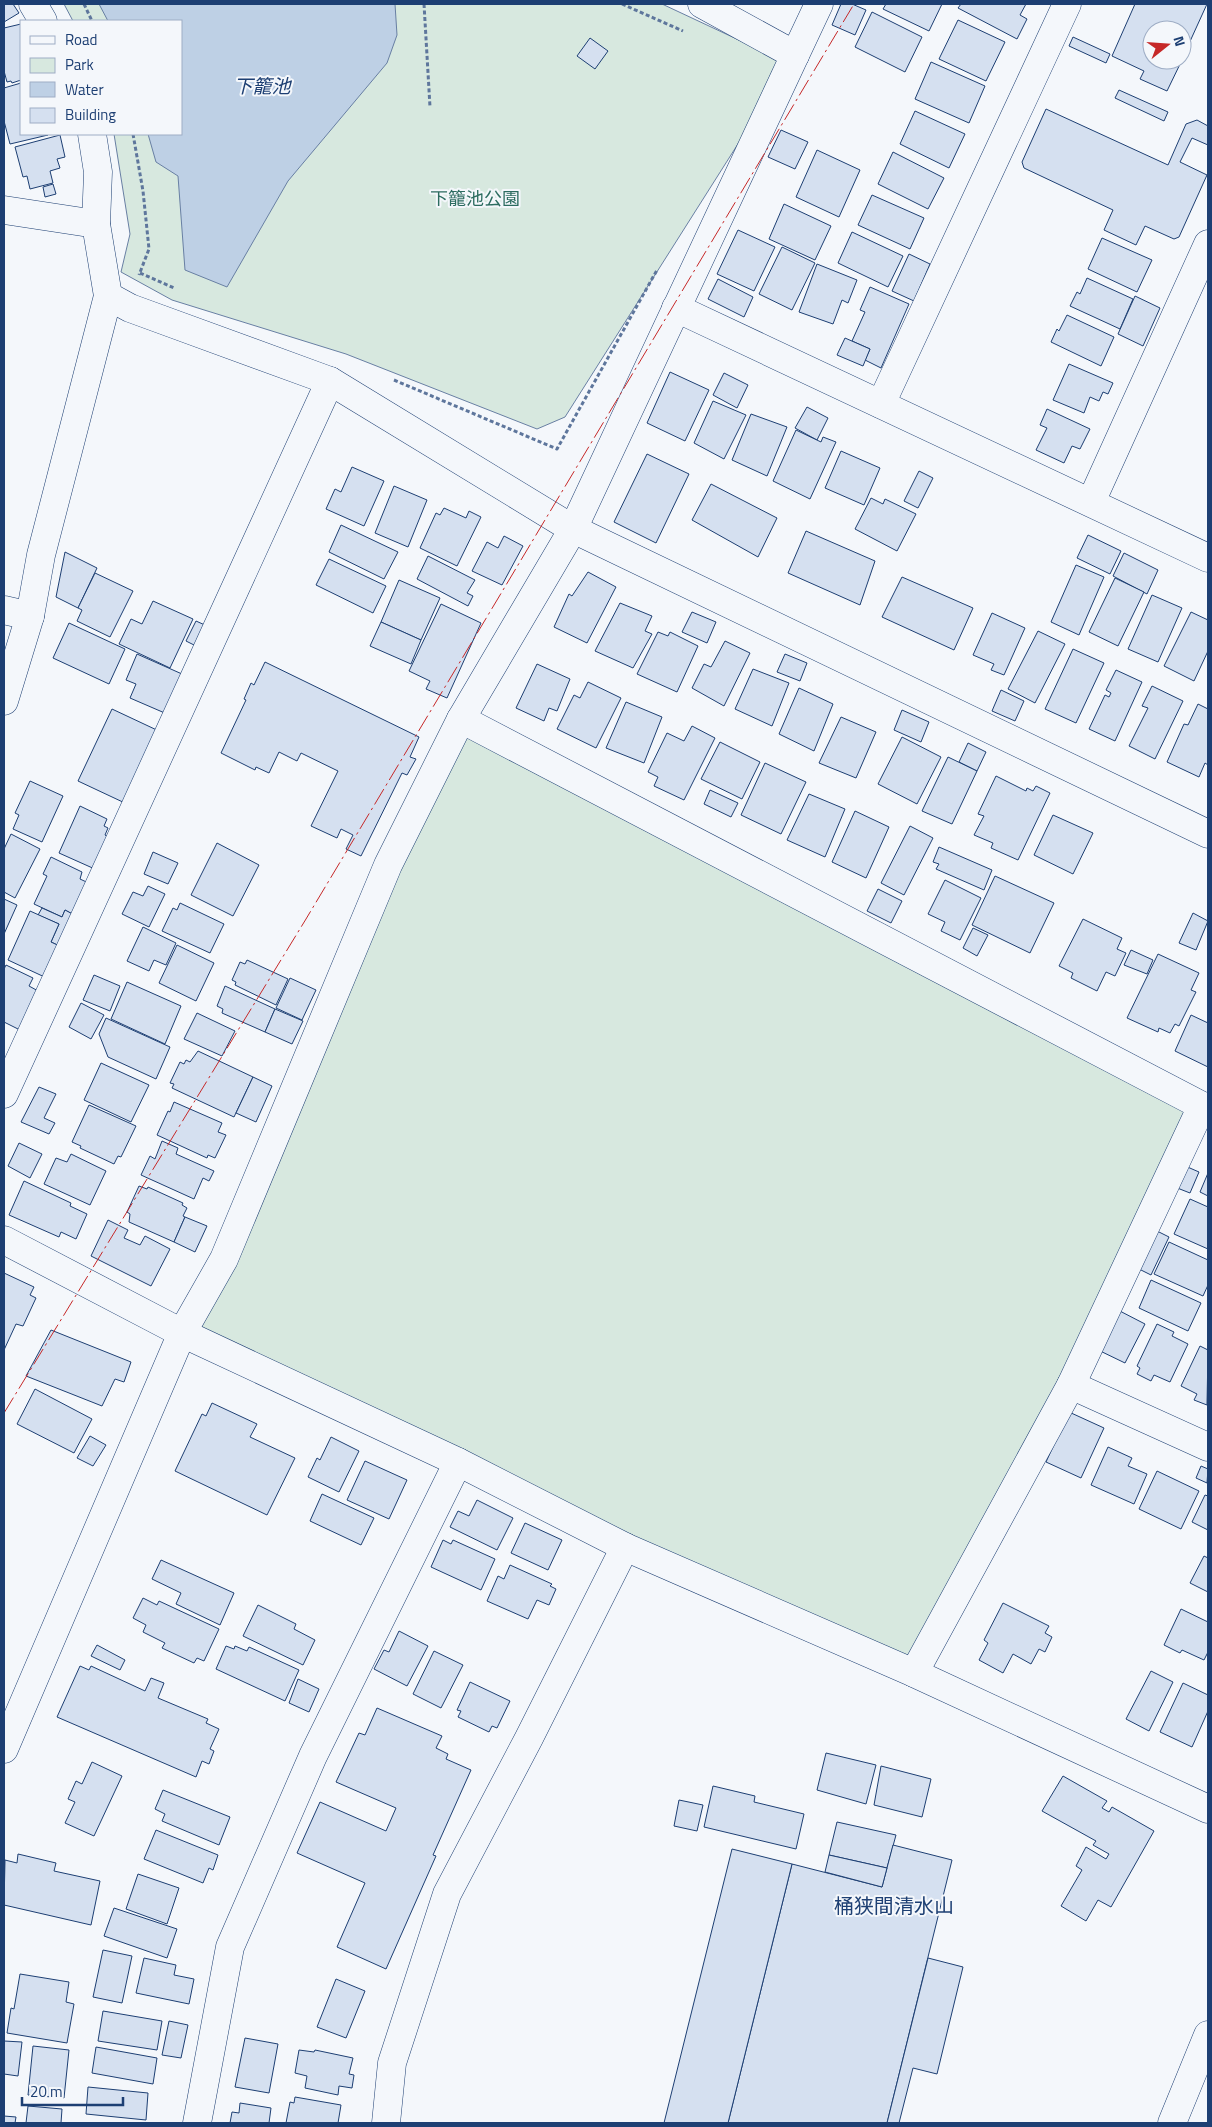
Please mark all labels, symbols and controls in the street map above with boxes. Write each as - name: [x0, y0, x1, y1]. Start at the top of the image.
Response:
- legend: [20, 20, 182, 135]
- north arrow: [1142, 20, 1192, 70]
- text: Road: [65, 28, 97, 51]
- text: N: [1168, 33, 1191, 49]
- text: Park: [65, 53, 94, 76]
- water label: 下籠池: [233, 71, 292, 100]
- text: Water: [65, 78, 104, 101]
- text: Building: [65, 103, 116, 126]
- park label: 下籠池公園: [430, 185, 520, 212]
- district label: 桶狭間清水山: [834, 1890, 954, 1921]
- scale bar: [22, 2074, 124, 2106]
- text: 20 m: [30, 2080, 63, 2103]

